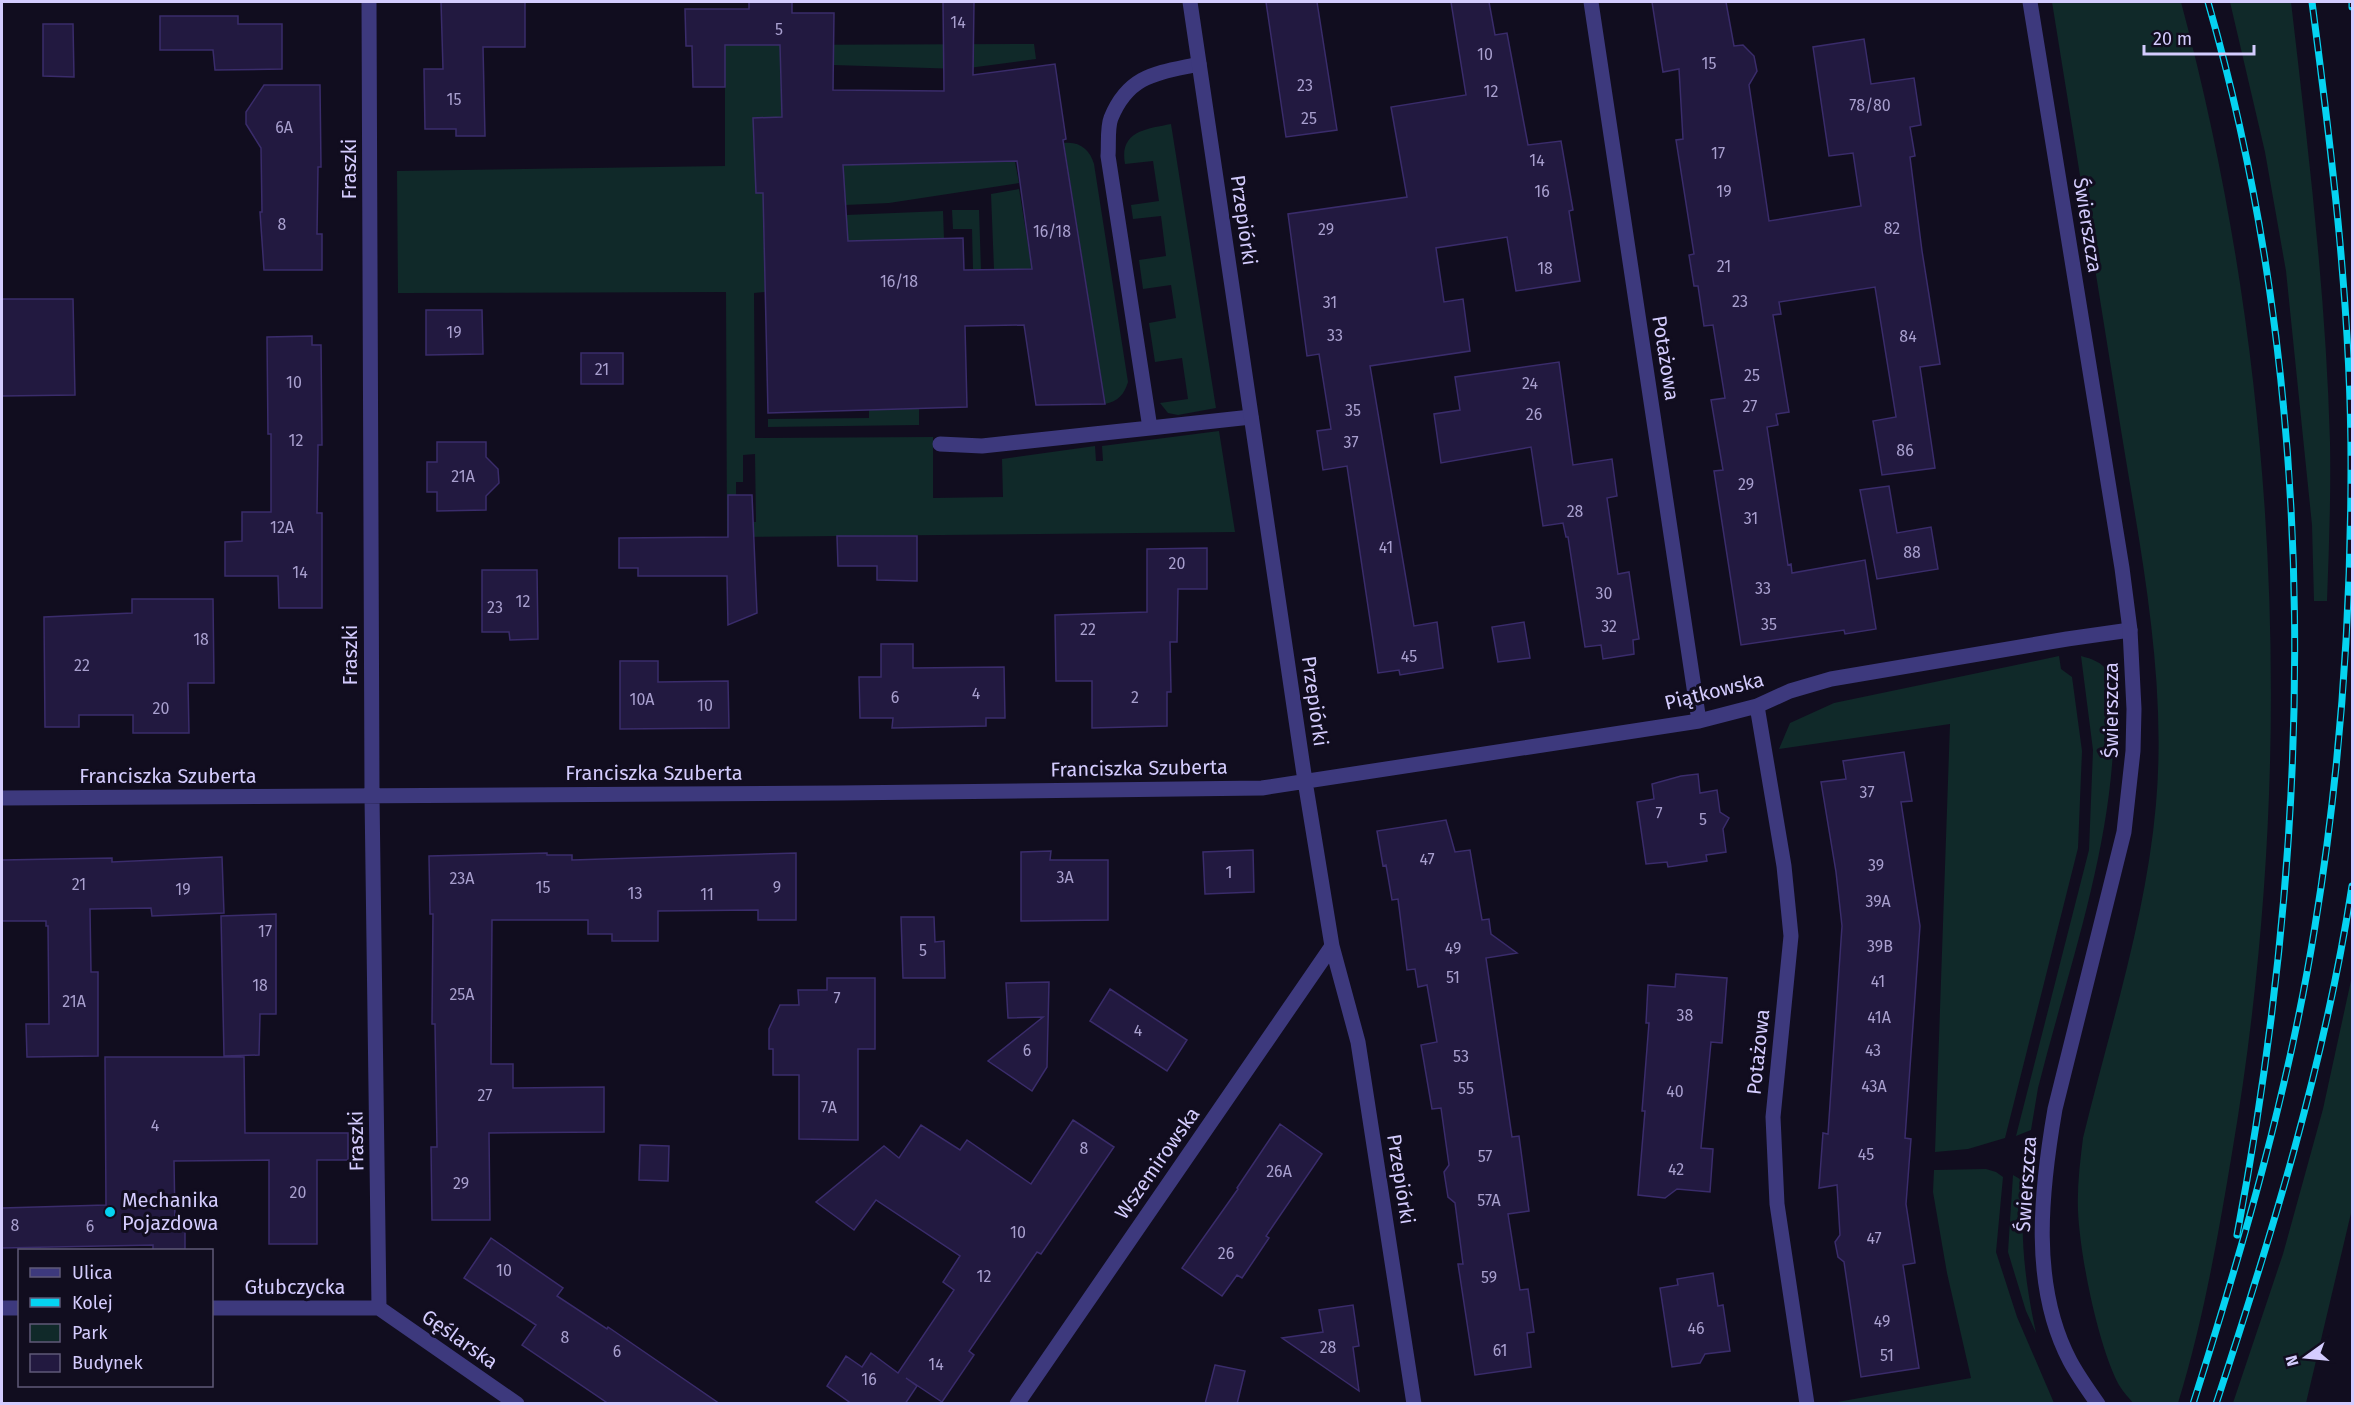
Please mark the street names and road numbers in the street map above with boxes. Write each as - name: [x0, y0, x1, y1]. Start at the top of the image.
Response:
- street label: Fraszki: [337, 139, 361, 199]
- street label: Przepiórki: [1226, 173, 1262, 267]
- street label: Świerszcza: [2069, 176, 2107, 274]
- street label: Potażowa: [1647, 314, 1685, 402]
- street label: Fraszki: [338, 625, 362, 685]
- street label: Przepiórki: [1297, 654, 1333, 748]
- street label: Świerszcza: [2099, 662, 2123, 758]
- street label: Piątkowska: [1662, 667, 1766, 715]
- street label: Franciszka Szuberta: [1050, 754, 1228, 782]
- street label: Franciszka Szuberta: [565, 761, 743, 785]
- street label: Franciszka Szuberta: [79, 764, 257, 788]
- street label: Potażowa: [1742, 1008, 1774, 1096]
- street label: Wszemirowska: [1110, 1102, 1204, 1224]
- street label: Fraszki: [343, 1110, 369, 1172]
- street label: Przepiórki: [1382, 1132, 1420, 1226]
- street label: Świerszcza: [2011, 1135, 2041, 1233]
- street label: Głubczycka: [245, 1275, 345, 1299]
- street label: Gęślarska: [417, 1304, 503, 1374]

